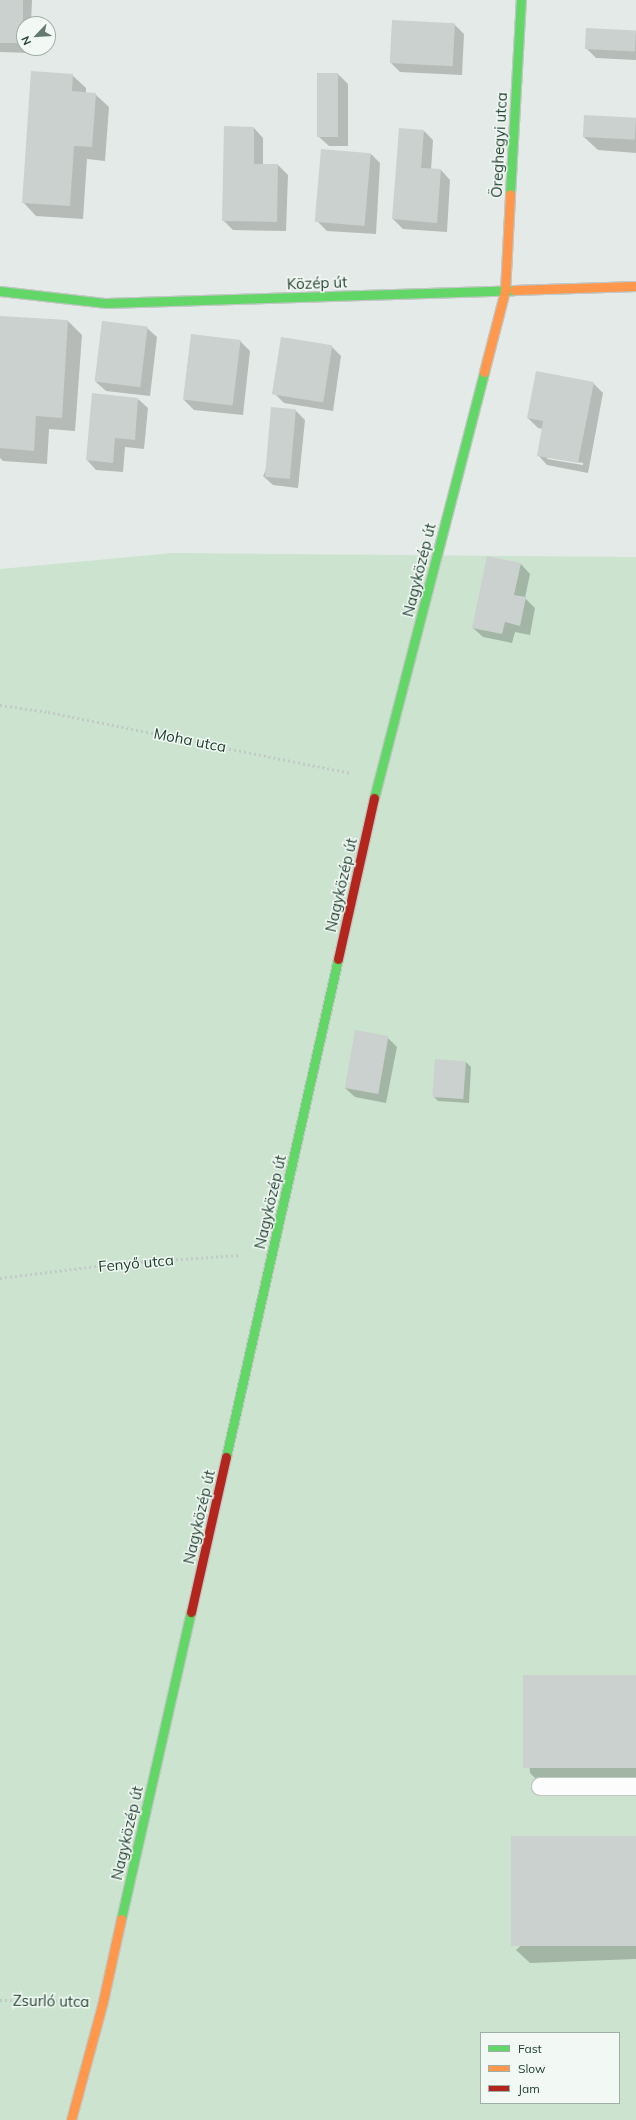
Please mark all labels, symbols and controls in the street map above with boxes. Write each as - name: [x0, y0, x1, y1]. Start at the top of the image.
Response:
- north arrow: [16, 16, 56, 56]
- text: N: [18, 34, 34, 47]
- street label: Öreghegyi utca: [487, 92, 511, 198]
- street label: Közép út: [286, 273, 348, 293]
- street label: Nagyközép út: [399, 521, 439, 619]
- street label: Moha utca: [152, 724, 228, 756]
- street label: Nagyközép út: [321, 836, 361, 934]
- street label: Nagyközép út: [250, 1153, 290, 1251]
- street label: Fenyő utca: [98, 1251, 174, 1275]
- street label: Nagyközép út: [179, 1468, 219, 1566]
- street label: Nagyközép út: [107, 1784, 147, 1882]
- street label: Zsurló utca: [13, 1991, 89, 2011]
- legend: [480, 2032, 620, 2104]
- text: Fast: [518, 2041, 542, 2056]
- text: Slow: [518, 2061, 546, 2076]
- text: Jam: [518, 2081, 540, 2096]

